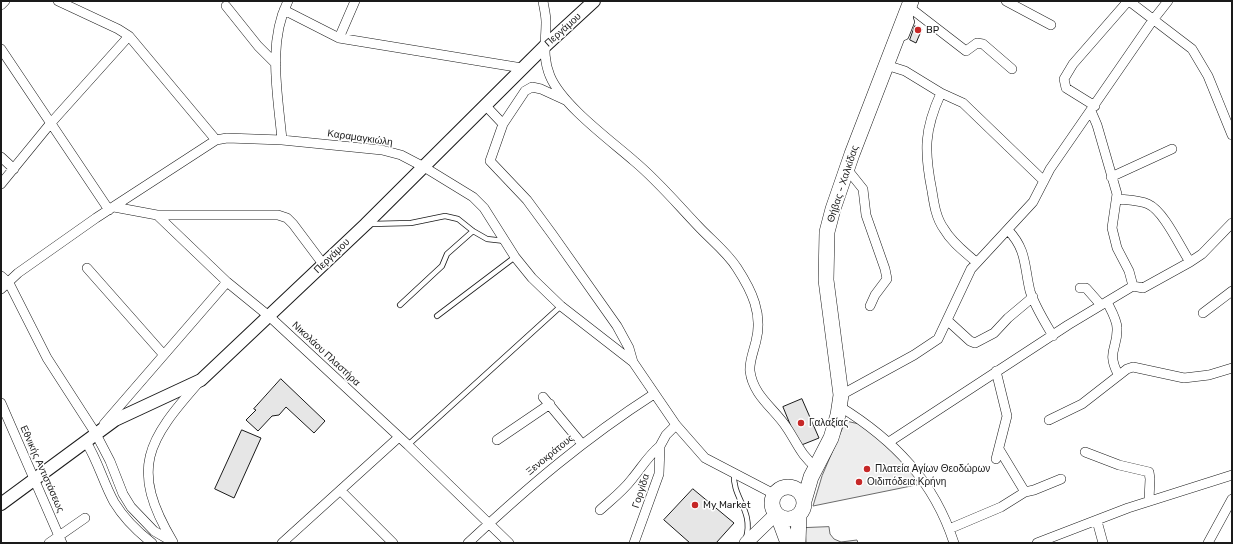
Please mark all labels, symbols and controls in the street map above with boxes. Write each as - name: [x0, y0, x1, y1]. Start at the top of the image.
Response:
- street label: Περγάμου: [542, 11, 584, 49]
- place label: BP: [926, 24, 939, 36]
- marker: BP: [913, 25, 923, 35]
- street label: Καραμαγκιώλη: [327, 127, 393, 149]
- street label: Θήβας - Χαλκίδας: [825, 144, 861, 224]
- street label: Περγάμου: [312, 236, 352, 276]
- street label: Νικολάου Πλαστήρα: [289, 319, 363, 389]
- place label: Γαλαξίας: [809, 417, 848, 429]
- marker: Γαλαξίας: [796, 418, 806, 428]
- street label: Εθνικής Αντιστάσεως: [17, 424, 67, 514]
- street label: Ξενοκράτους: [524, 432, 576, 478]
- place label: Πλατεία Αγίων Θεοδώρων: [875, 463, 990, 475]
- marker: Πλατεία Αγίων Θεοδώρων: [862, 464, 872, 474]
- street label: Γοργίδα: [630, 472, 652, 510]
- place label: Οιδιπόδεια Κρήνη: [867, 476, 946, 488]
- marker: Οιδιπόδεια Κρήνη: [854, 477, 864, 487]
- place label: My Market: [703, 499, 751, 511]
- marker: My Market: [690, 500, 700, 510]

